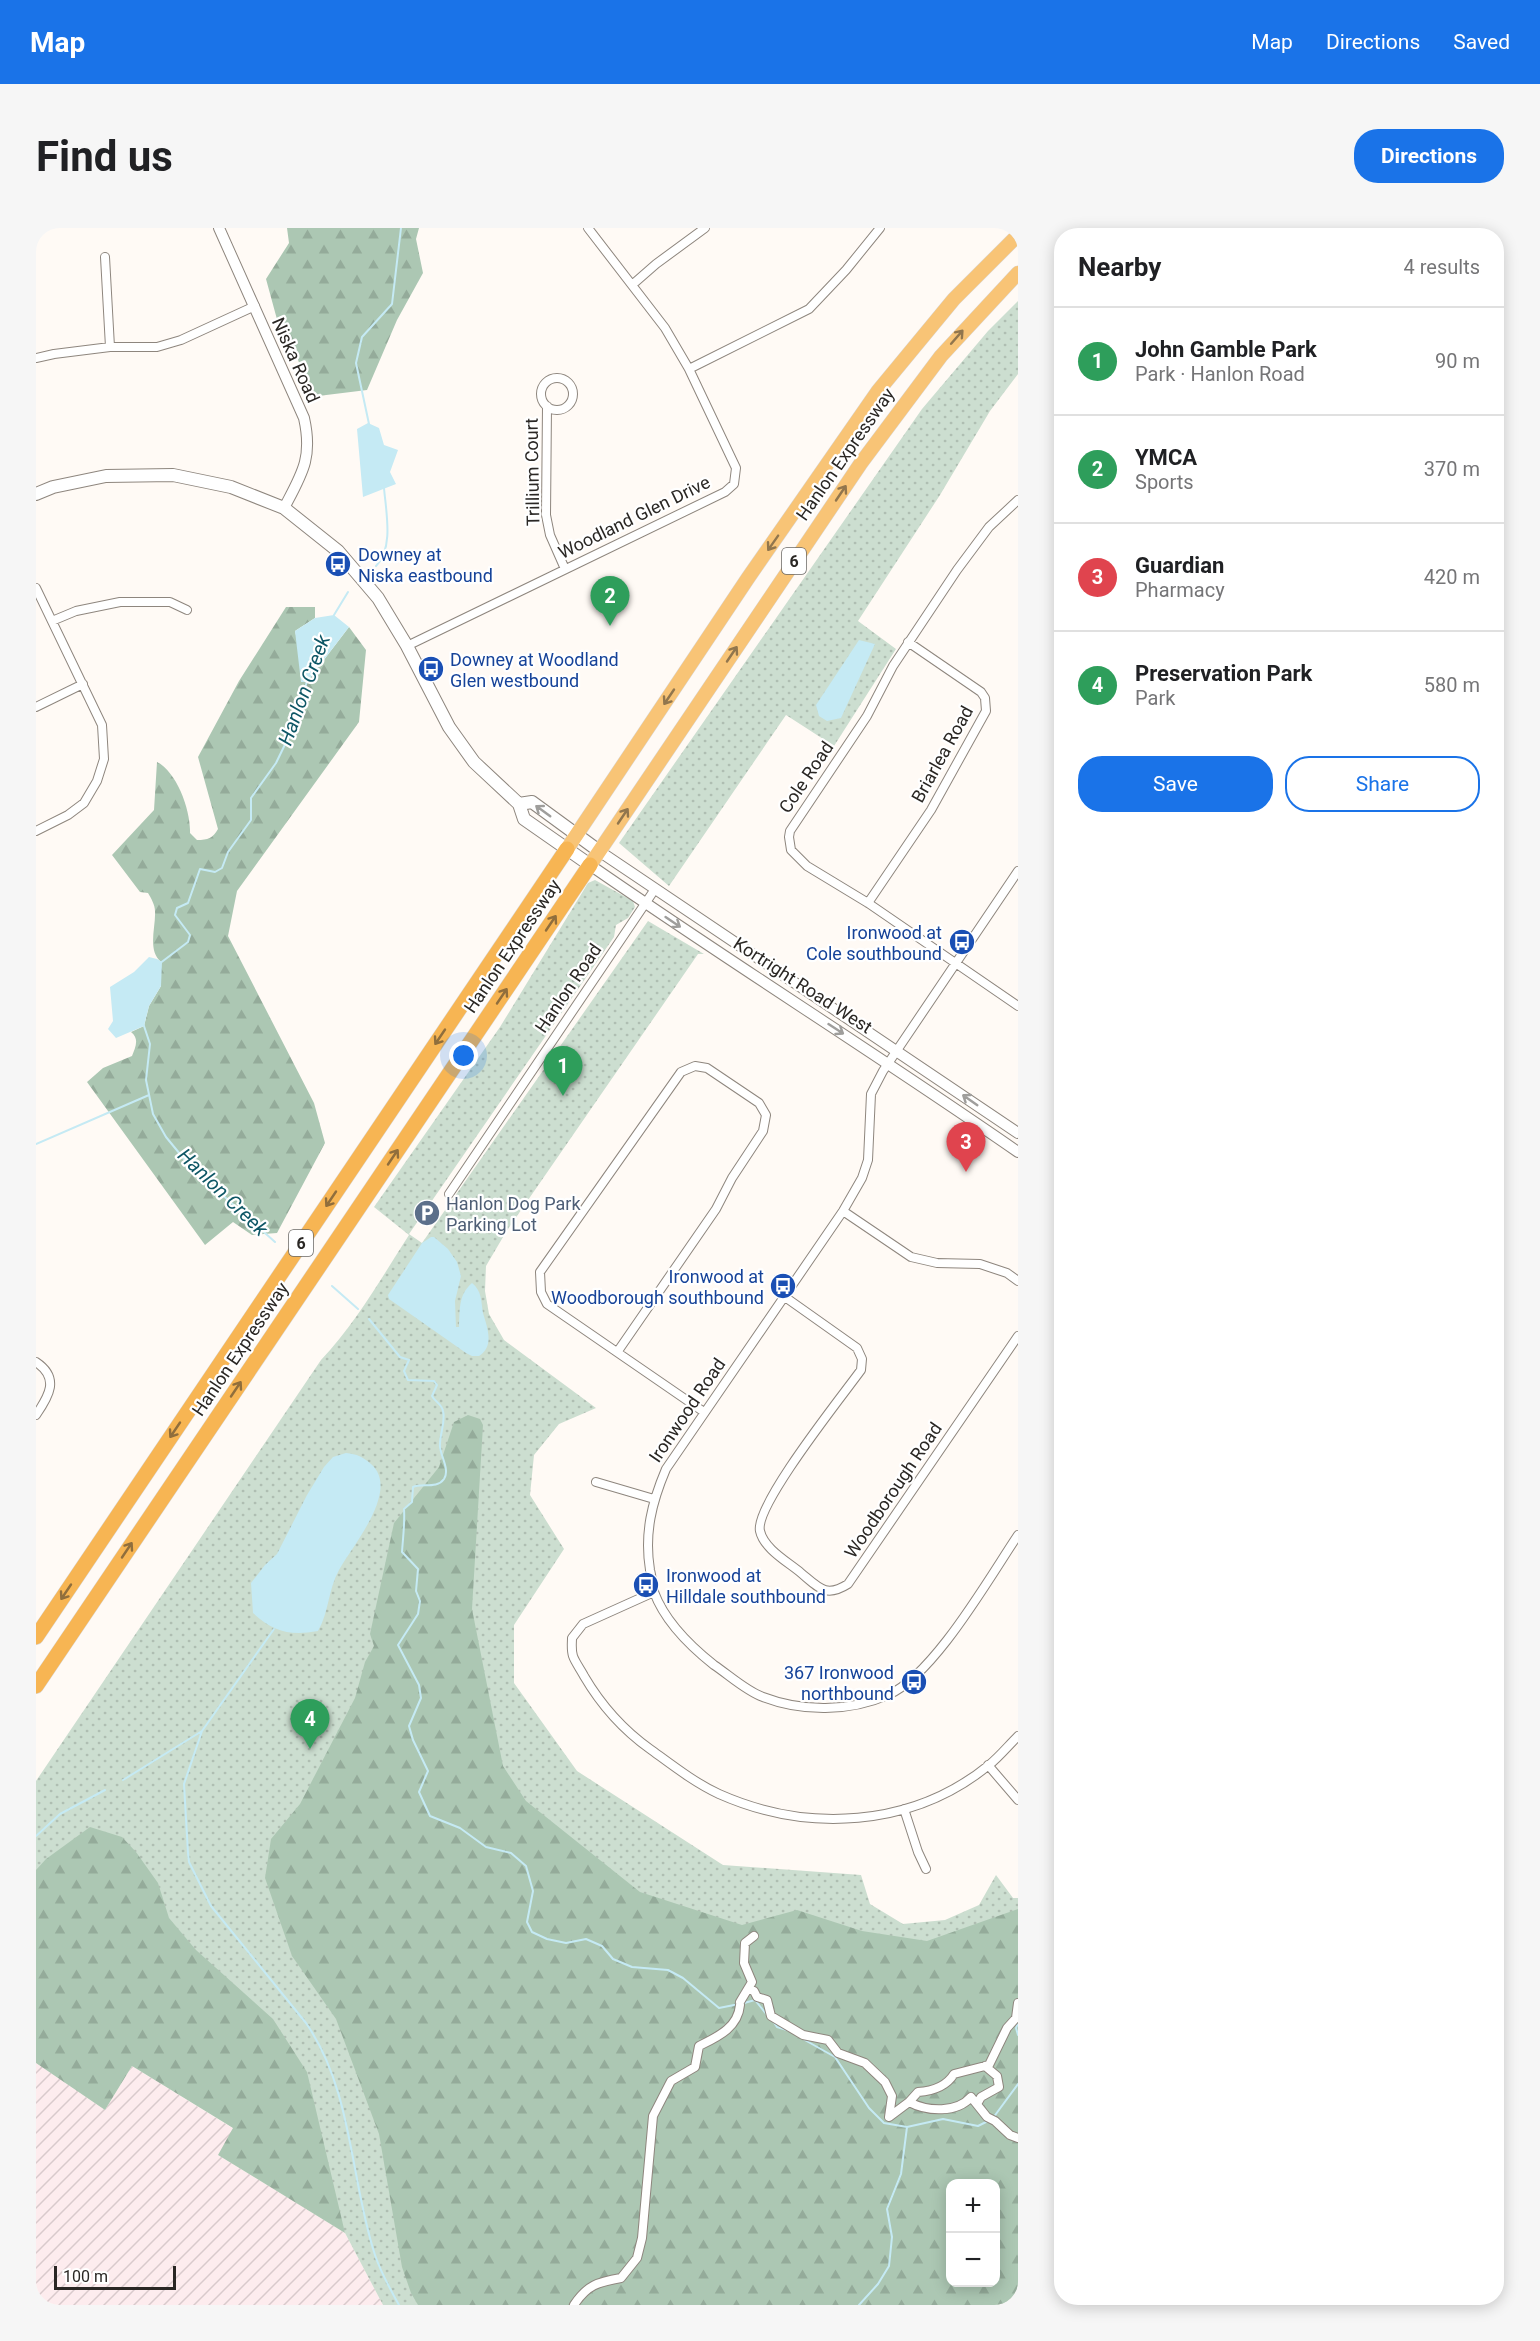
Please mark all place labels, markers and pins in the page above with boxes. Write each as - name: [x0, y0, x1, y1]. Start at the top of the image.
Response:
- place label: Downey at Niska eastbound: [358, 544, 493, 586]
- bus stop icon: Downey at Niska eastbound: [323, 549, 353, 579]
- pin: 2: [590, 576, 630, 626]
- place label: Downey at Woodland Glen westbound: [450, 649, 619, 691]
- bus stop icon: Downey at Woodland Glen westbound: [416, 654, 446, 684]
- place label: Ironwood at Cole southbound: [806, 922, 942, 964]
- bus stop icon: Ironwood at Cole southbound: [947, 927, 977, 957]
- pin: 1: [544, 1046, 582, 1096]
- pin: 3: [946, 1122, 986, 1172]
- place label: Hanlon Dog Park Parking Lot: [446, 1193, 581, 1235]
- parking icon: Hanlon Dog Park Parking Lot: [412, 1198, 442, 1228]
- place label: Ironwood at Woodborough southbound: [551, 1266, 764, 1308]
- bus stop icon: Ironwood at Woodborough southbound: [768, 1271, 798, 1301]
- place label: Ironwood at Hilldale southbound: [666, 1565, 826, 1607]
- bus stop icon: Ironwood at Hilldale southbound: [631, 1570, 661, 1600]
- place label: 367 Ironwood northbound: [784, 1662, 894, 1704]
- bus stop icon: 367 Ironwood northbound: [899, 1667, 929, 1697]
- pin: 4: [290, 1700, 330, 1749]

